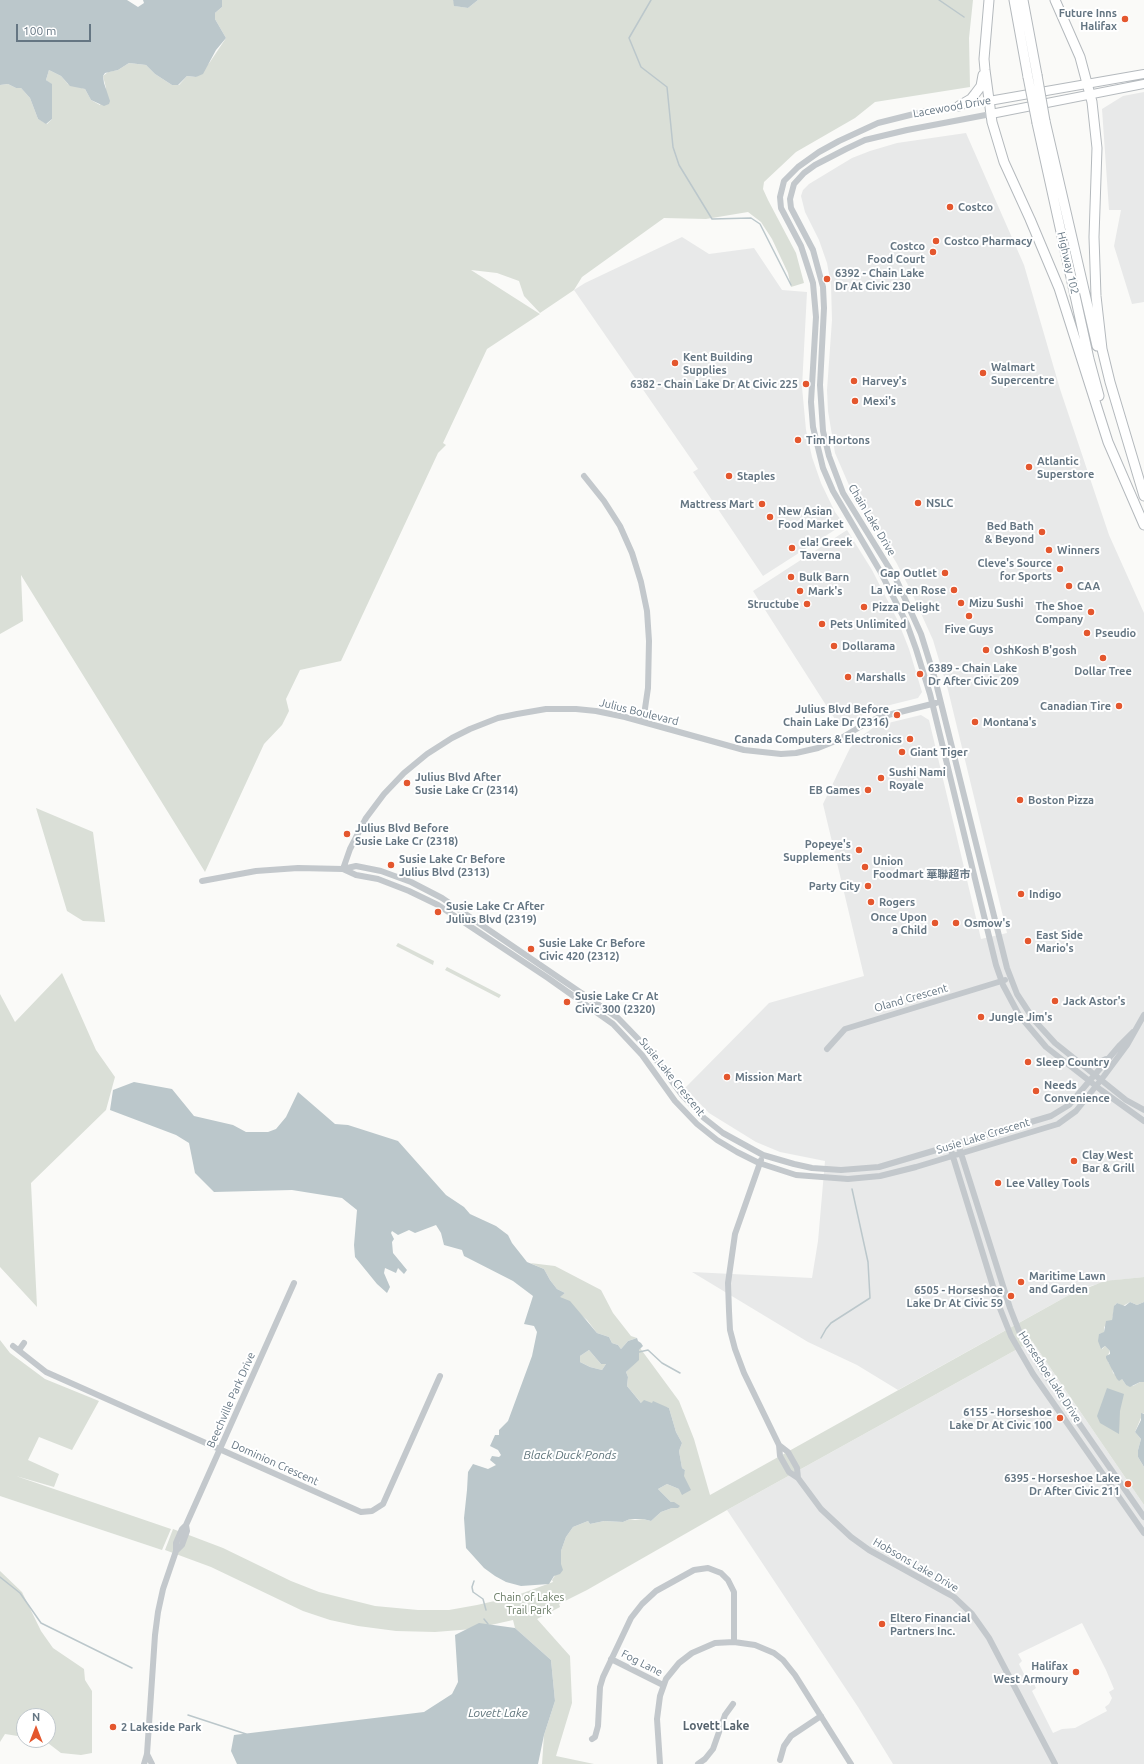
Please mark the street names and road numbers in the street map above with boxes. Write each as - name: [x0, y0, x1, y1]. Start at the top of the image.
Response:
- street label: Lacewood Drive: [912, 94, 992, 120]
- street label: Highway 102: [1054, 231, 1082, 295]
- street label: Chain Lake Drive: [845, 482, 899, 558]
- street label: Julius Boulevard: [598, 696, 680, 728]
- street label: Oland Crescent: [873, 981, 949, 1015]
- street label: Susie Lake Crescent: [636, 1035, 708, 1119]
- street label: Susie Lake Crescent: [935, 1116, 1031, 1156]
- street label: Horseshoe Lake Drive: [1015, 1329, 1085, 1425]
- street label: Beechville Park Drive: [204, 1350, 258, 1450]
- street label: Dominion Crescent: [229, 1438, 321, 1488]
- street label: Hobsons Lake Drive: [871, 1535, 961, 1595]
- street label: Fog Lane: [619, 1647, 665, 1679]

